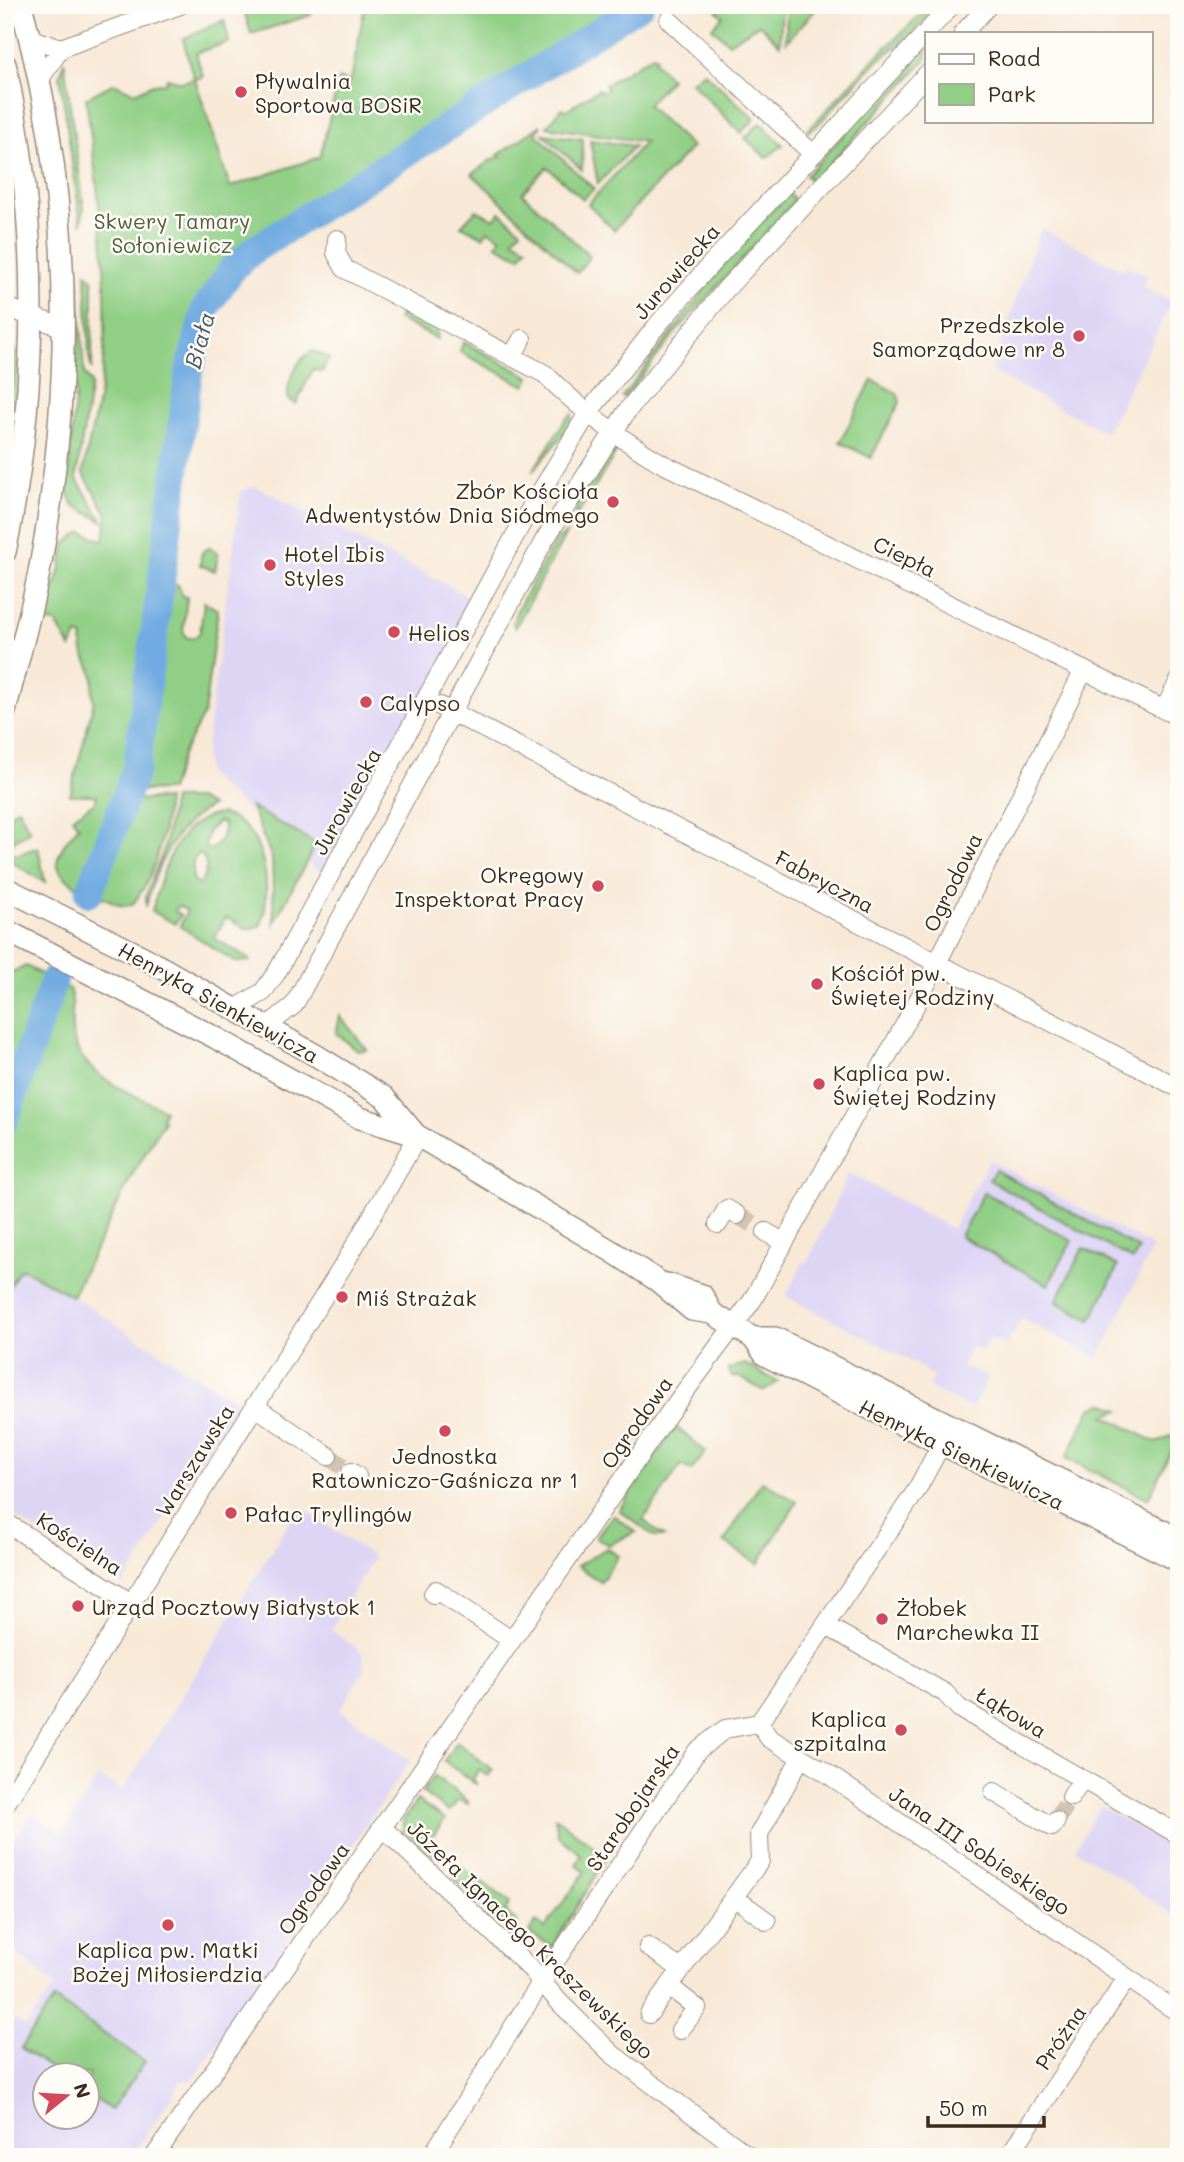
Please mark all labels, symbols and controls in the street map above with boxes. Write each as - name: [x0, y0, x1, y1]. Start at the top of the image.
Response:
- legend: [925, 32, 1152, 122]
- text: Road: [988, 44, 1040, 71]
- place label: Pływalnia Sportowa BOSiR: [255, 67, 422, 118]
- text: Park: [988, 80, 1036, 107]
- marker: Pływalnia Sportowa BOSiR: [233, 84, 249, 100]
- park label: Skwery Tamary Sołoniewicz: [94, 207, 250, 258]
- street label: Jurowiecka: [627, 217, 725, 325]
- water label: Biała: [177, 308, 221, 372]
- place label: Przedszkole Samorządowe nr 8: [872, 311, 1065, 362]
- marker: Przedszkole Samorządowe nr 8: [1071, 328, 1087, 344]
- place label: Zbór Kościoła Adwentystów Dnia Siódmego: [304, 477, 599, 528]
- marker: Zbór Kościoła Adwentystów Dnia Siódmego: [605, 494, 621, 510]
- street label: Ciepła: [869, 529, 941, 583]
- place label: Hotel Ibis Styles: [284, 540, 385, 591]
- marker: Hotel Ibis Styles: [262, 557, 278, 573]
- place label: Helios: [408, 619, 470, 646]
- marker: Helios: [386, 624, 402, 640]
- place label: Calypso: [380, 689, 460, 716]
- marker: Calypso: [358, 694, 374, 710]
- street label: Jurowiecka: [306, 743, 386, 859]
- street label: Ogrodowa: [916, 828, 988, 936]
- street label: Fabryczna: [771, 844, 879, 918]
- place label: Okręgowy Inspektorat Pracy: [395, 861, 584, 912]
- marker: Okręgowy Inspektorat Pracy: [590, 878, 606, 894]
- street label: Henryka Sienkiewicza: [114, 936, 324, 1068]
- place label: Kościół pw. Świętej Rodziny: [831, 959, 994, 1010]
- marker: Kościół pw. Świętej Rodziny: [809, 976, 825, 992]
- place label: Kaplica pw. Świętej Rodziny: [833, 1059, 996, 1110]
- marker: Kaplica pw. Świętej Rodziny: [811, 1076, 827, 1092]
- place label: Miś Strażak: [356, 1284, 477, 1311]
- marker: Miś Strażak: [334, 1289, 350, 1305]
- street label: Ogrodowa: [594, 1370, 678, 1474]
- street label: Henryka Sienkiewicza: [855, 1392, 1069, 1516]
- street label: Warszawska: [149, 1399, 239, 1521]
- marker: Jednostka Ratowniczo-Gaśnicza nr 1: [437, 1423, 453, 1439]
- place label: Jednostka Ratowniczo-Gaśnicza nr 1: [312, 1442, 578, 1493]
- place label: Pałac Tryllingów: [245, 1500, 412, 1527]
- street label: Kościelna: [32, 1505, 128, 1581]
- marker: Pałac Tryllingów: [223, 1505, 239, 1521]
- place label: Urząd Pocztowy Białystok 1: [92, 1593, 376, 1620]
- place label: Żłobek Marchewka II: [896, 1594, 1039, 1645]
- marker: Urząd Pocztowy Białystok 1: [70, 1598, 86, 1614]
- marker: Żłobek Marchewka II: [874, 1611, 890, 1627]
- street label: Łąkowa: [972, 1681, 1052, 1743]
- place label: Kaplica szpitalna: [793, 1705, 887, 1756]
- marker: Kaplica szpitalna: [893, 1722, 909, 1738]
- street label: Starobojarska: [579, 1738, 685, 1876]
- street label: Jana III Sobieskiego: [884, 1779, 1076, 1921]
- street label: Józefa Ignacego Kraszewskiego: [402, 1814, 660, 2064]
- street label: Ogrodowa: [271, 1836, 355, 1940]
- marker: Kaplica pw. Matki Bożej Miłosierdzia: [160, 1917, 176, 1933]
- place label: Kaplica pw. Matki Bożej Miłosierdzia: [73, 1936, 263, 1987]
- street label: Próżna: [1029, 2000, 1091, 2074]
- north arrow: [32, 2060, 102, 2130]
- text: N: [69, 2080, 97, 2101]
- scale bar: [928, 2085, 1044, 2129]
- text: 50 m: [939, 2094, 988, 2121]

